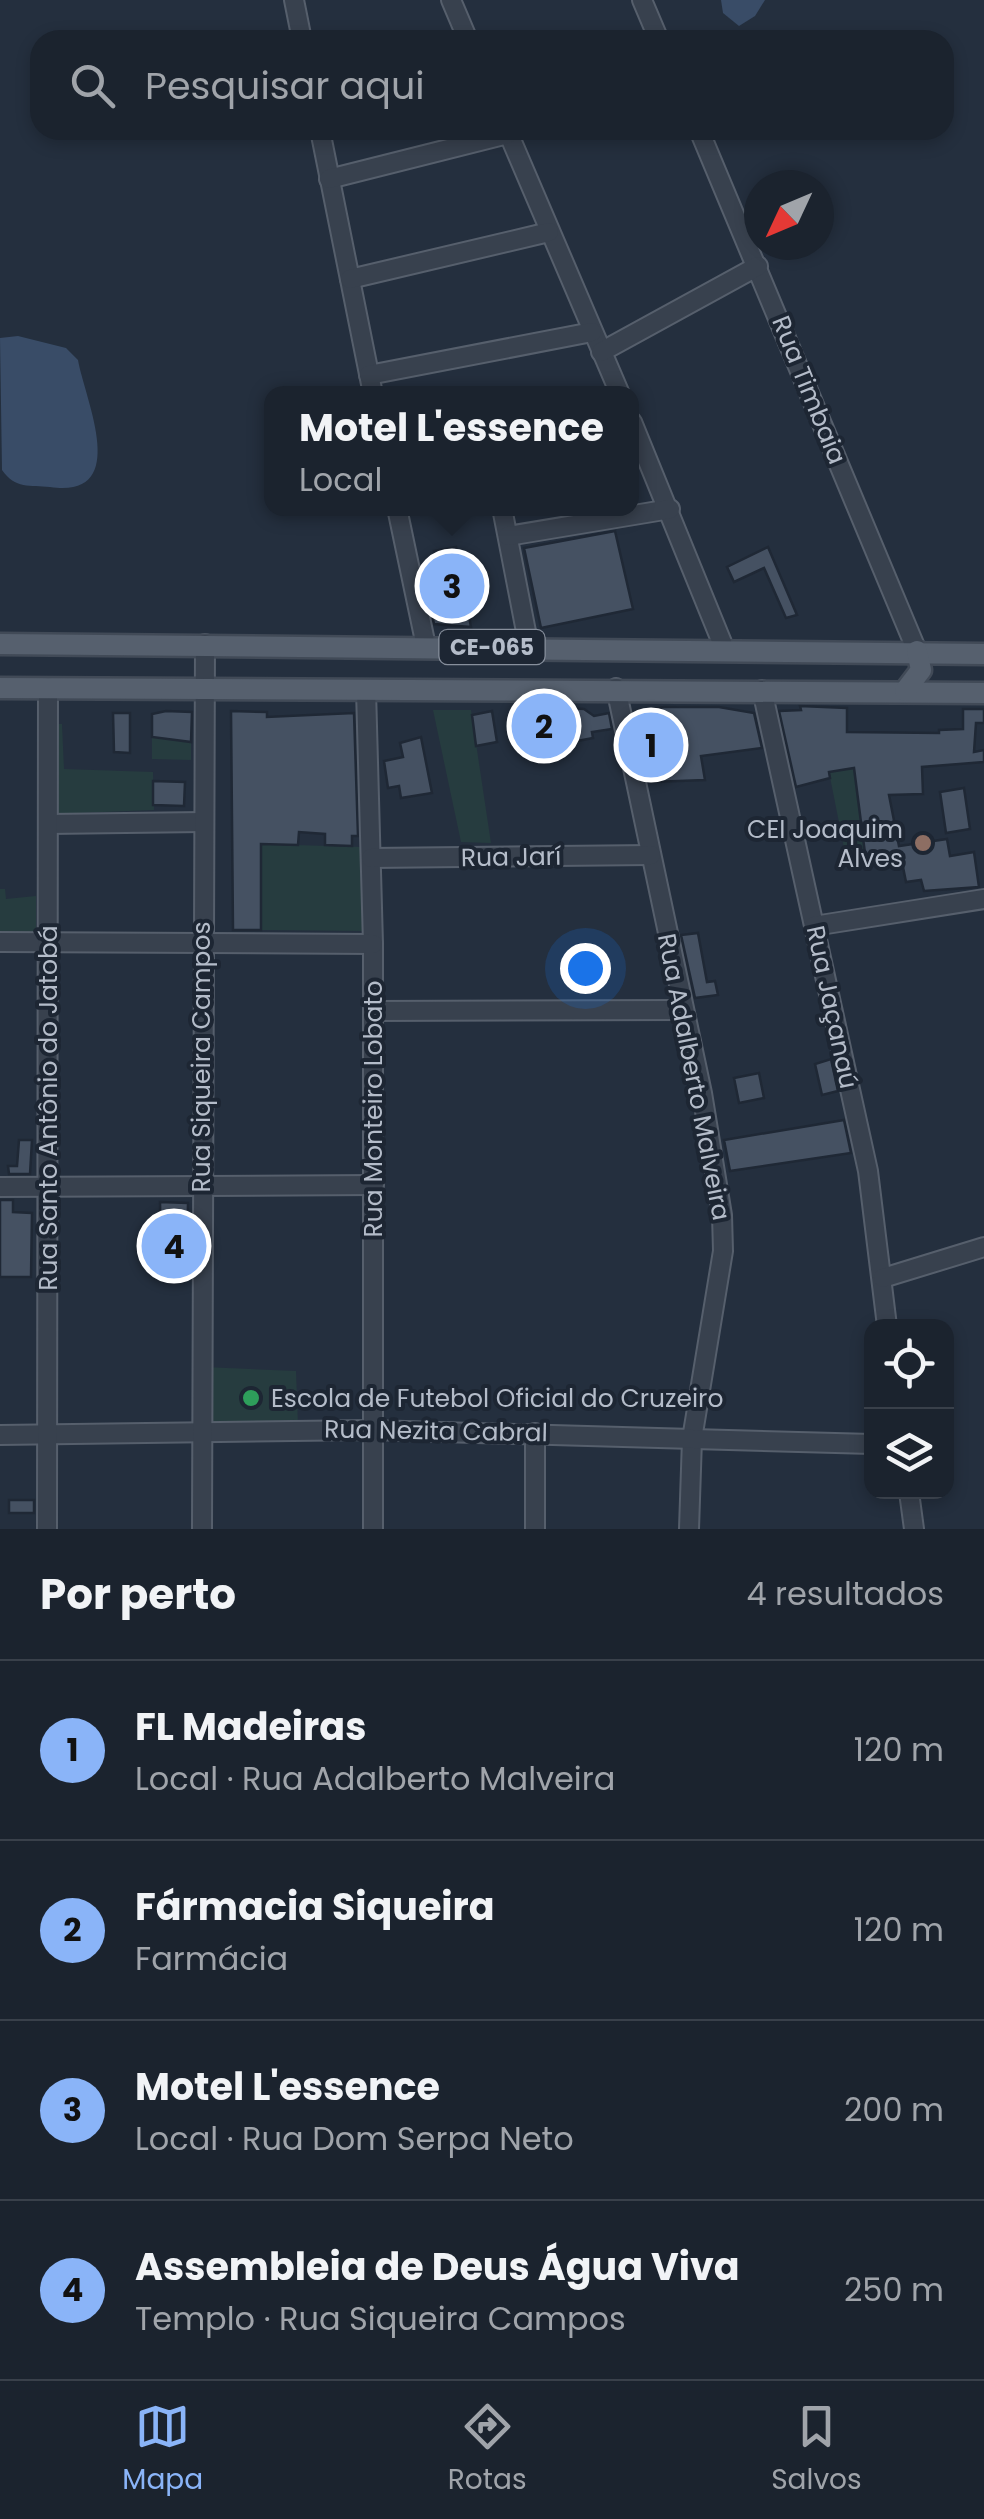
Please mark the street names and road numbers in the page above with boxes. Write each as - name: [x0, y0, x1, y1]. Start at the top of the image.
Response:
- street label: Rua Timbaia: [763, 311, 855, 469]
- road number: CE-065: [440, 630, 544, 664]
- street label: Rua Jarí: [460, 839, 562, 875]
- street label: Rua Siqueira Campos: [184, 922, 219, 1192]
- street label: Rua Jaçanaú: [798, 922, 866, 1092]
- street label: Rua Santo Antônio do Jatobá: [31, 925, 66, 1291]
- street label: Rua Adalberto Malveira: [649, 931, 739, 1223]
- street label: Rua Monteiro Lobato: [356, 981, 391, 1237]
- street label: Rua Nezita Cabral: [324, 1412, 548, 1450]

